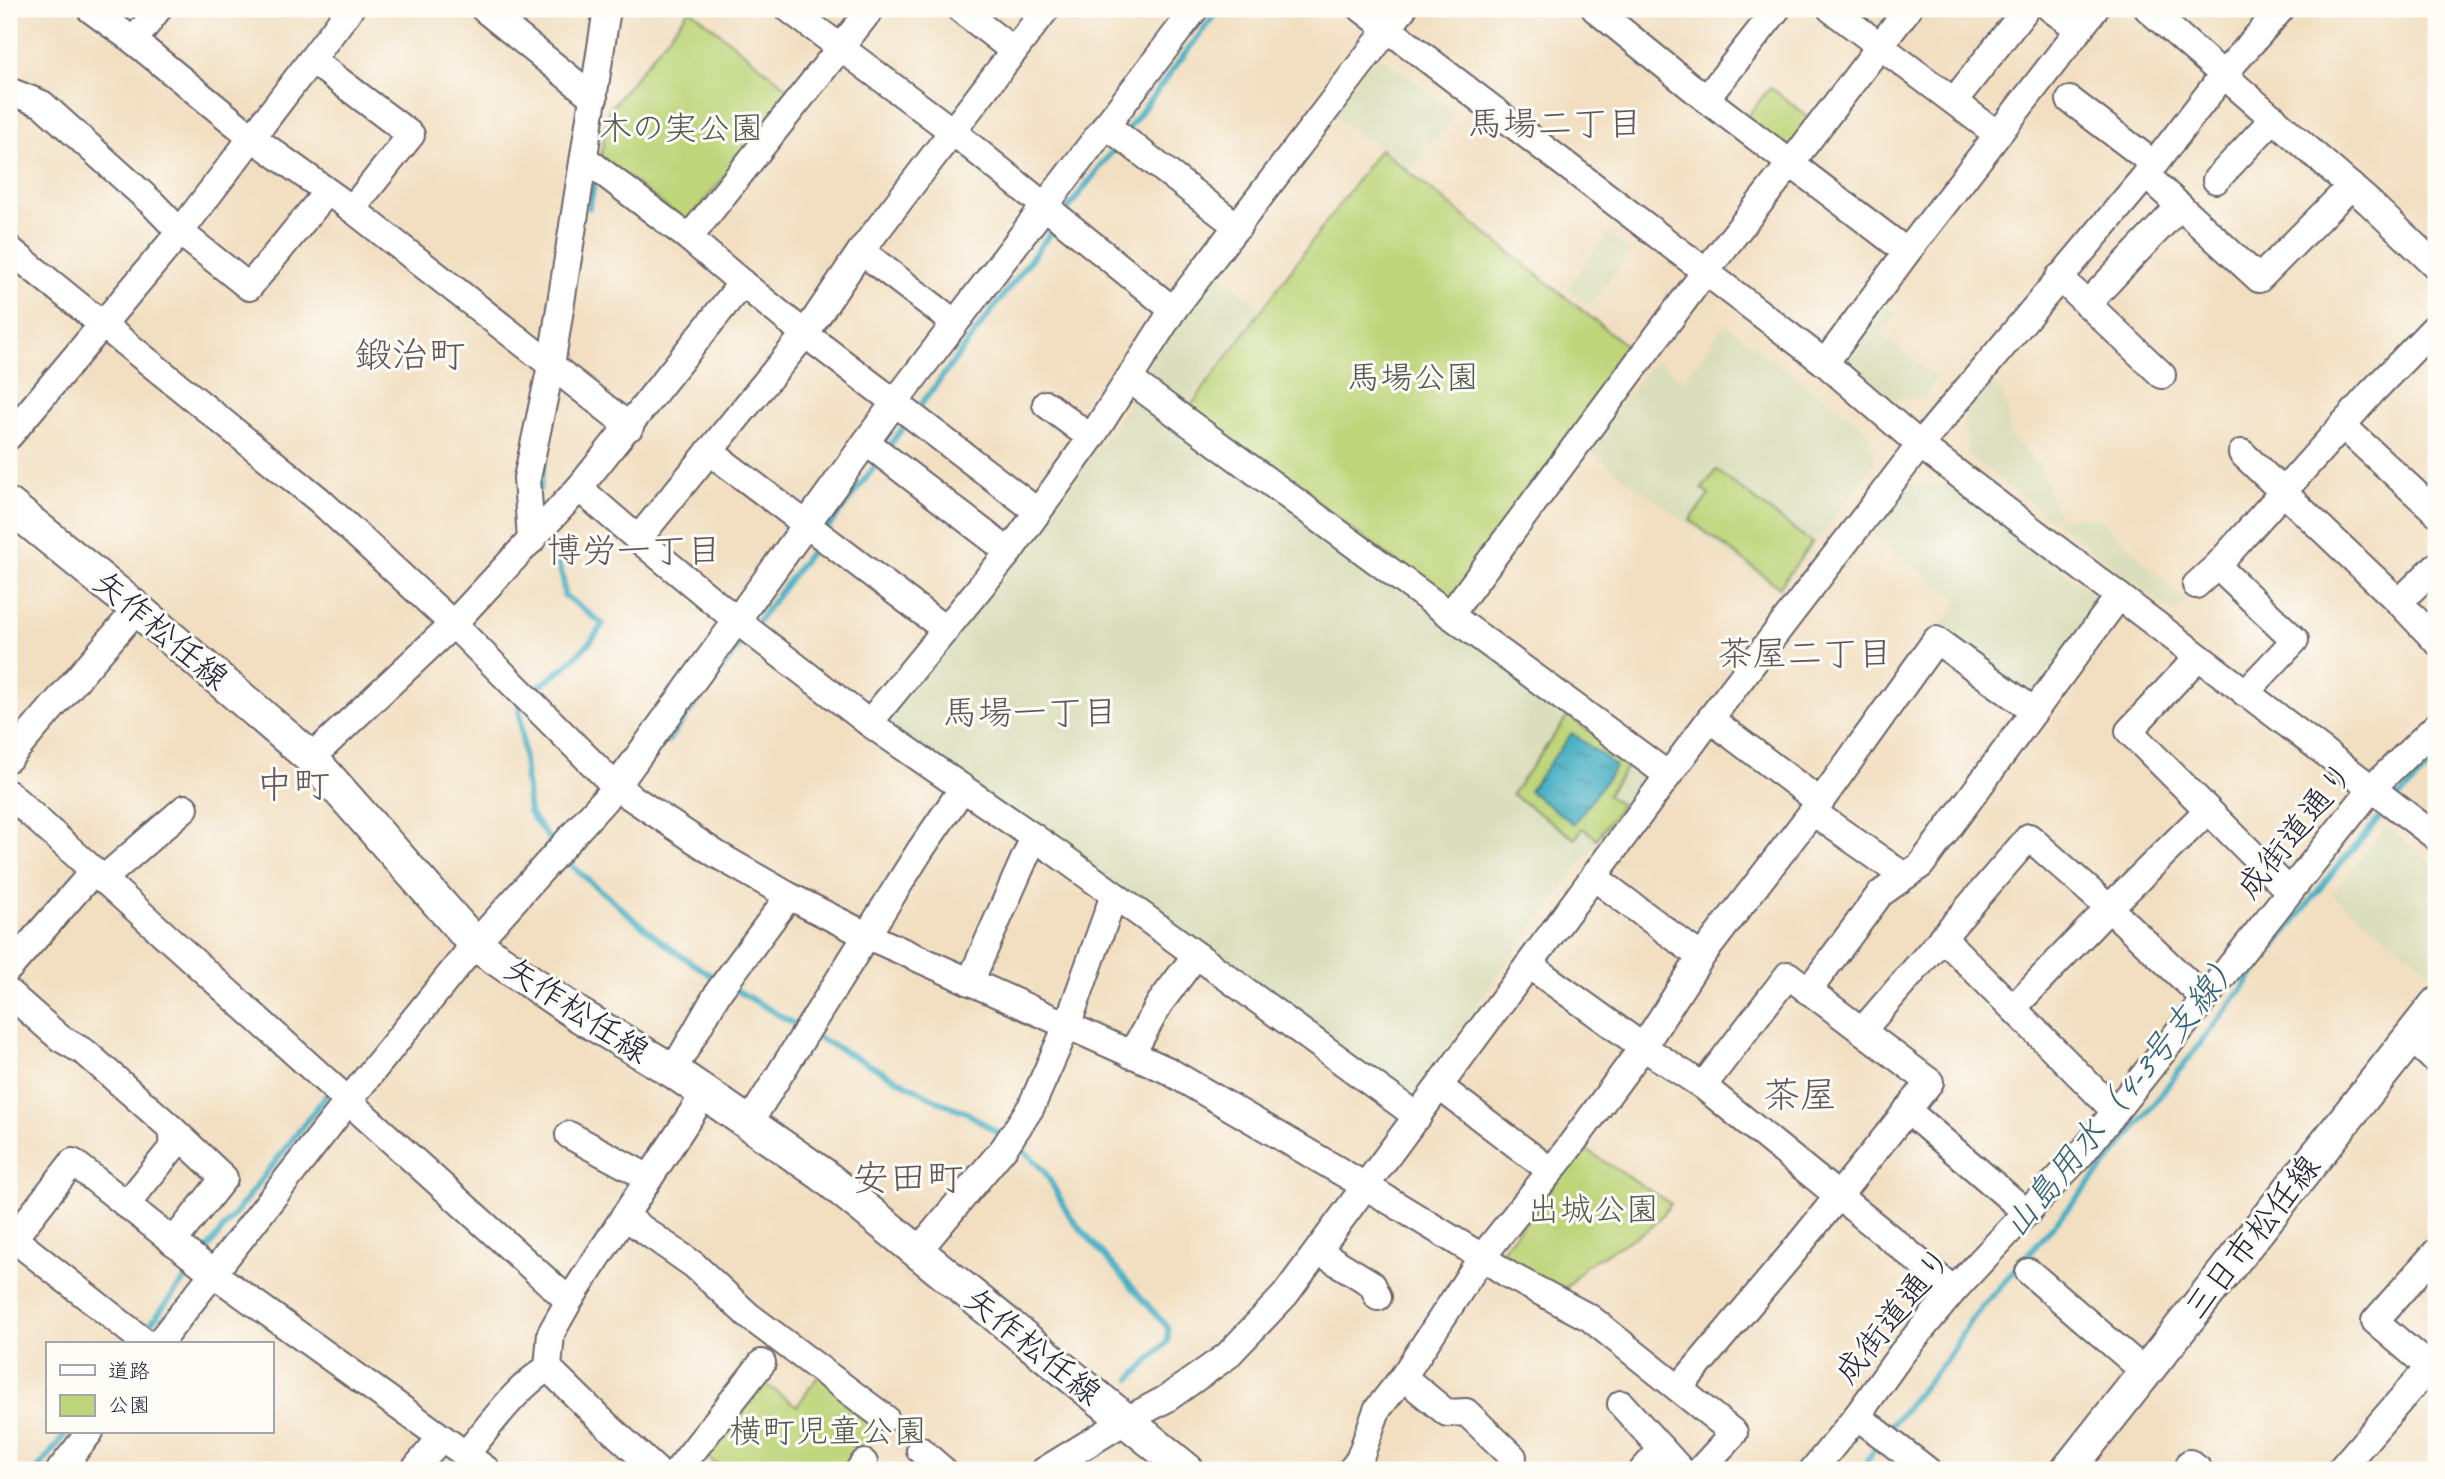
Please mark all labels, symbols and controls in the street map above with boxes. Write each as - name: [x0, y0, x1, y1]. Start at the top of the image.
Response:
- district label: 馬場二丁目: [1467, 101, 1643, 146]
- park label: 木の実公園: [599, 107, 764, 149]
- district label: 鍛治町: [355, 331, 466, 378]
- park label: 馬場公園: [1347, 356, 1479, 398]
- district label: 博労一丁目: [546, 528, 722, 573]
- street label: 矢作松任線: [84, 561, 238, 699]
- district label: 茶屋二丁目: [1717, 631, 1893, 676]
- district label: 馬場一丁目: [942, 690, 1118, 735]
- street label: 成街道通り: [2227, 753, 2363, 907]
- district label: 中町: [256, 761, 330, 808]
- water label: 山島用水（4-3号支線）: [1993, 941, 2253, 1247]
- street label: 矢作松任線: [496, 947, 658, 1073]
- district label: 茶屋: [1763, 1071, 1837, 1118]
- street label: 三日市松任線: [2175, 1146, 2329, 1328]
- district label: 安田町: [853, 1154, 964, 1201]
- park label: 出城公園: [1527, 1188, 1659, 1230]
- street label: 成街道通り: [1825, 1238, 1961, 1392]
- street label: 矢作松任線: [956, 1278, 1110, 1414]
- legend: [46, 1342, 273, 1434]
- text: 道路: [108, 1358, 150, 1384]
- text: 公園: [108, 1392, 150, 1418]
- park label: 横町児童公園: [729, 1410, 927, 1452]

